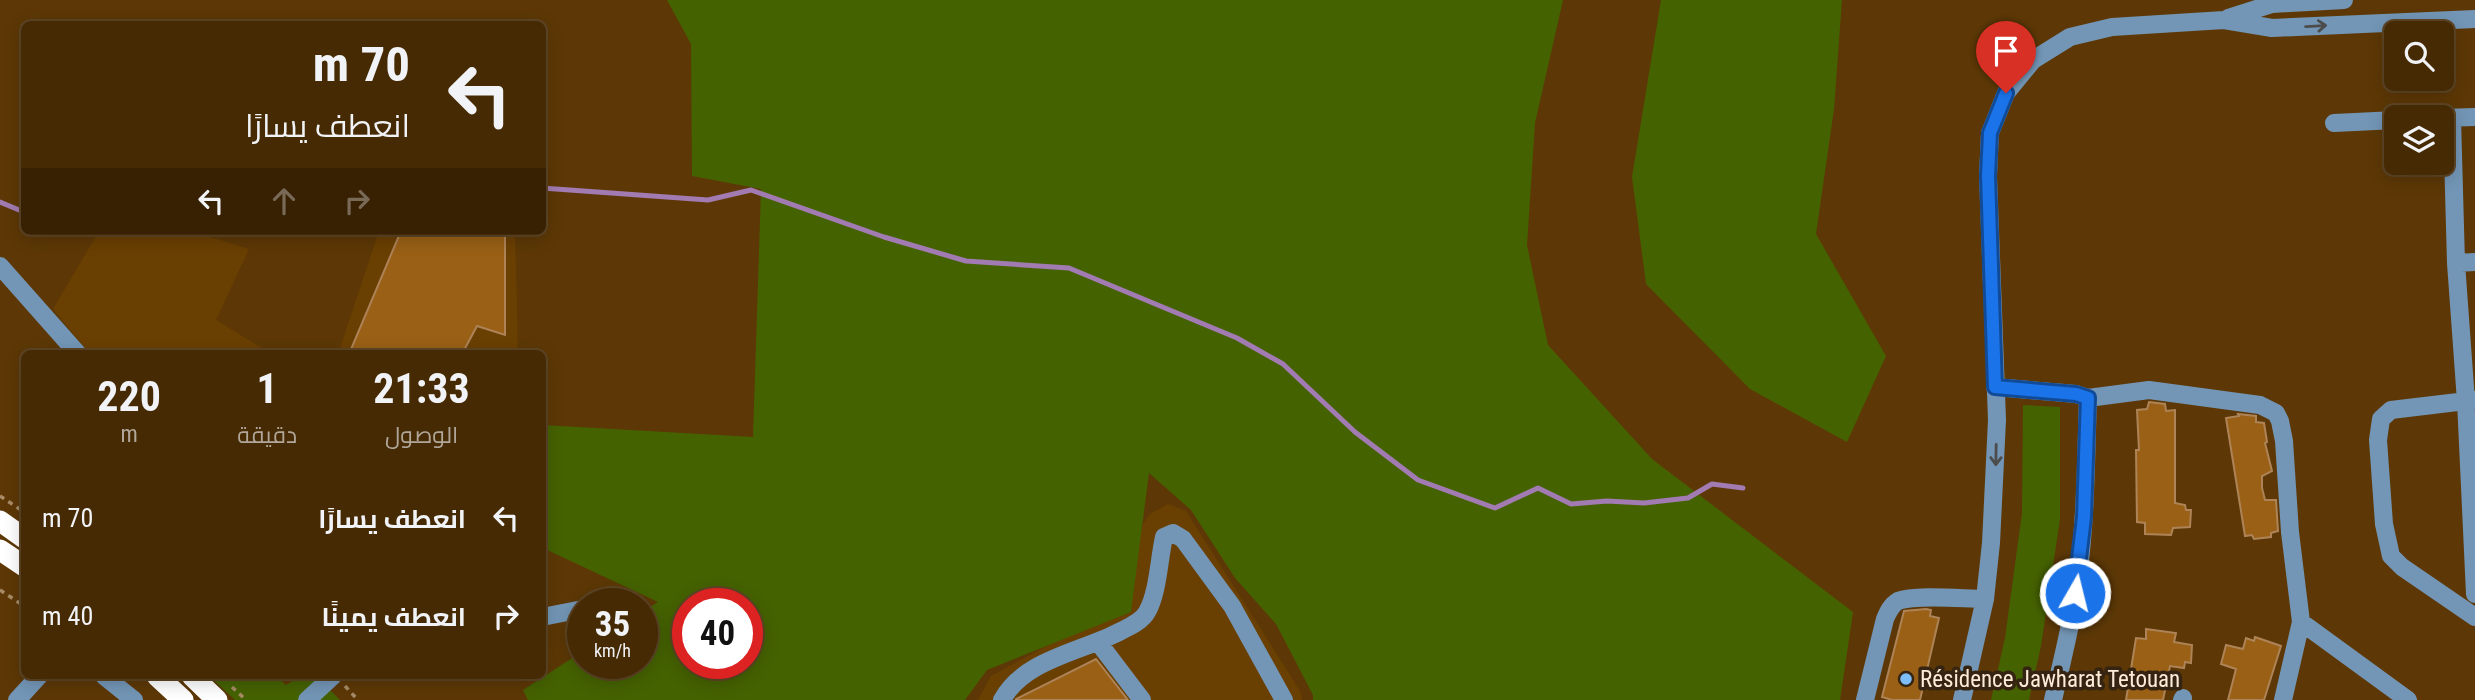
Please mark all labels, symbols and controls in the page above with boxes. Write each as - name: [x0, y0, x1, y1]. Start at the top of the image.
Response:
- one-way arrow: [2305, 19, 2328, 32]
- pin: [1976, 21, 2036, 93]
- map controls: [2384, 21, 2454, 175]
- button: search: [2384, 21, 2454, 91]
- icon: arrive: [1987, 32, 2025, 70]
- text: 70 m: [313, 36, 410, 93]
- icon: left: [434, 49, 525, 140]
- button: layers: [2384, 105, 2454, 175]
- text: انعطف يسارًا: [245, 107, 410, 145]
- icon: left: [192, 182, 230, 220]
- icon: ahead: [265, 182, 303, 220]
- icon: right: [338, 182, 376, 220]
- text: 1: [257, 364, 278, 413]
- text: 21:33: [373, 364, 470, 413]
- text: 220: [97, 372, 161, 421]
- text: m: [120, 421, 138, 448]
- text: دقيقة: [237, 422, 297, 449]
- text: الوصول: [385, 422, 458, 449]
- one-way arrow: [1989, 444, 2003, 467]
- icon: left: [487, 499, 525, 537]
- text: 70 m: [42, 503, 93, 533]
- text: انعطف يسارًا: [318, 504, 466, 534]
- position arrow: [2038, 556, 2112, 630]
- speed limit sign: 40: [672, 588, 763, 679]
- icon: right: [487, 597, 525, 635]
- text: 40 m: [42, 601, 93, 631]
- text: انعطف يمينًا: [321, 602, 466, 632]
- text: 35: [595, 604, 630, 645]
- text: km/h: [594, 640, 631, 661]
- place label: Résidence Jawharat Tetouan: [1920, 666, 2180, 693]
- marker: Résidence Jawharat Tetouan: [1898, 671, 1914, 687]

